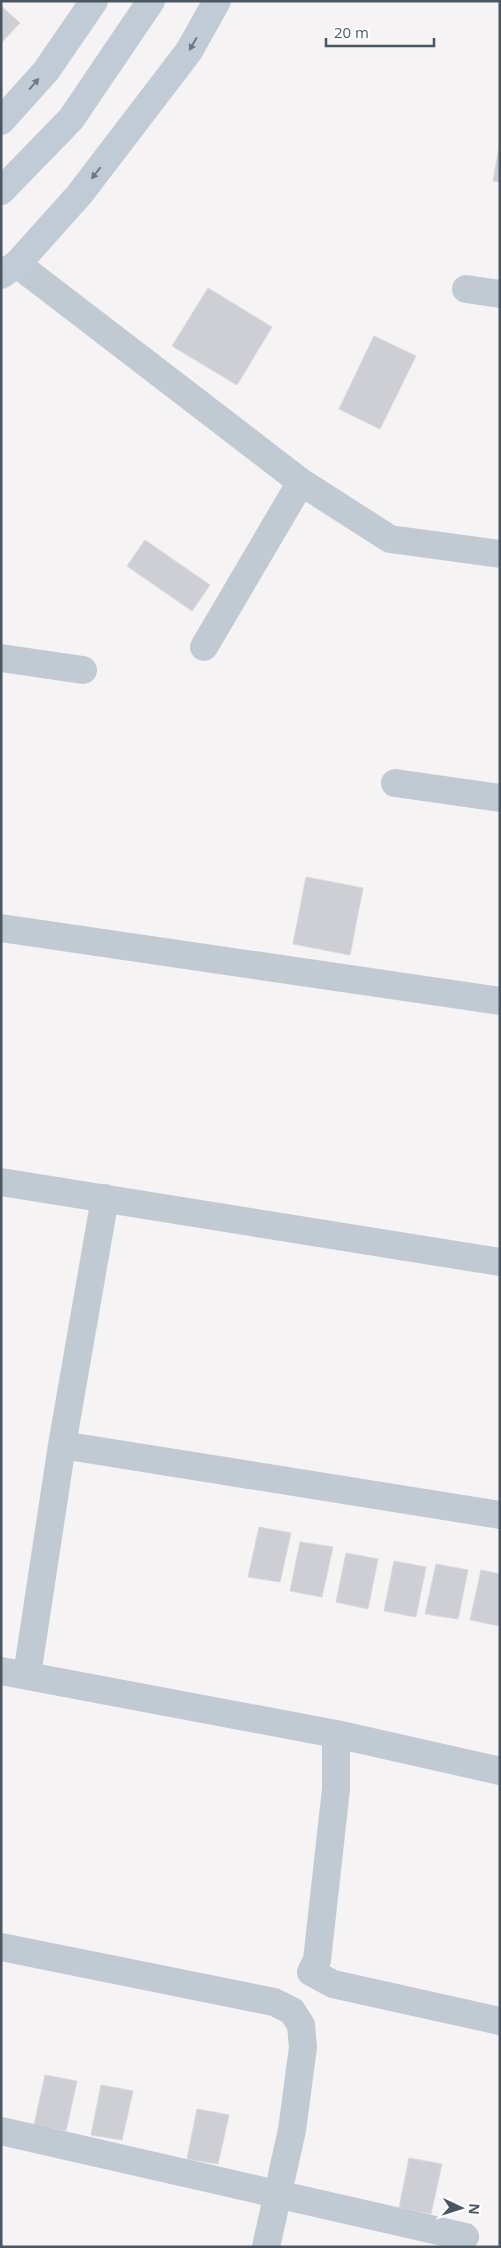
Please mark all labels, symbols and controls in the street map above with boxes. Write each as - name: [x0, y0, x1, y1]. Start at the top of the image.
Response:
- scale bar: [326, 15, 434, 47]
- text: 20 m: [334, 22, 369, 42]
- one-way arrow: [189, 37, 198, 50]
- one-way arrow: [28, 78, 39, 91]
- one-way arrow: [90, 166, 101, 179]
- north arrow: [436, 2183, 486, 2233]
- text: N: [465, 2203, 484, 2215]

